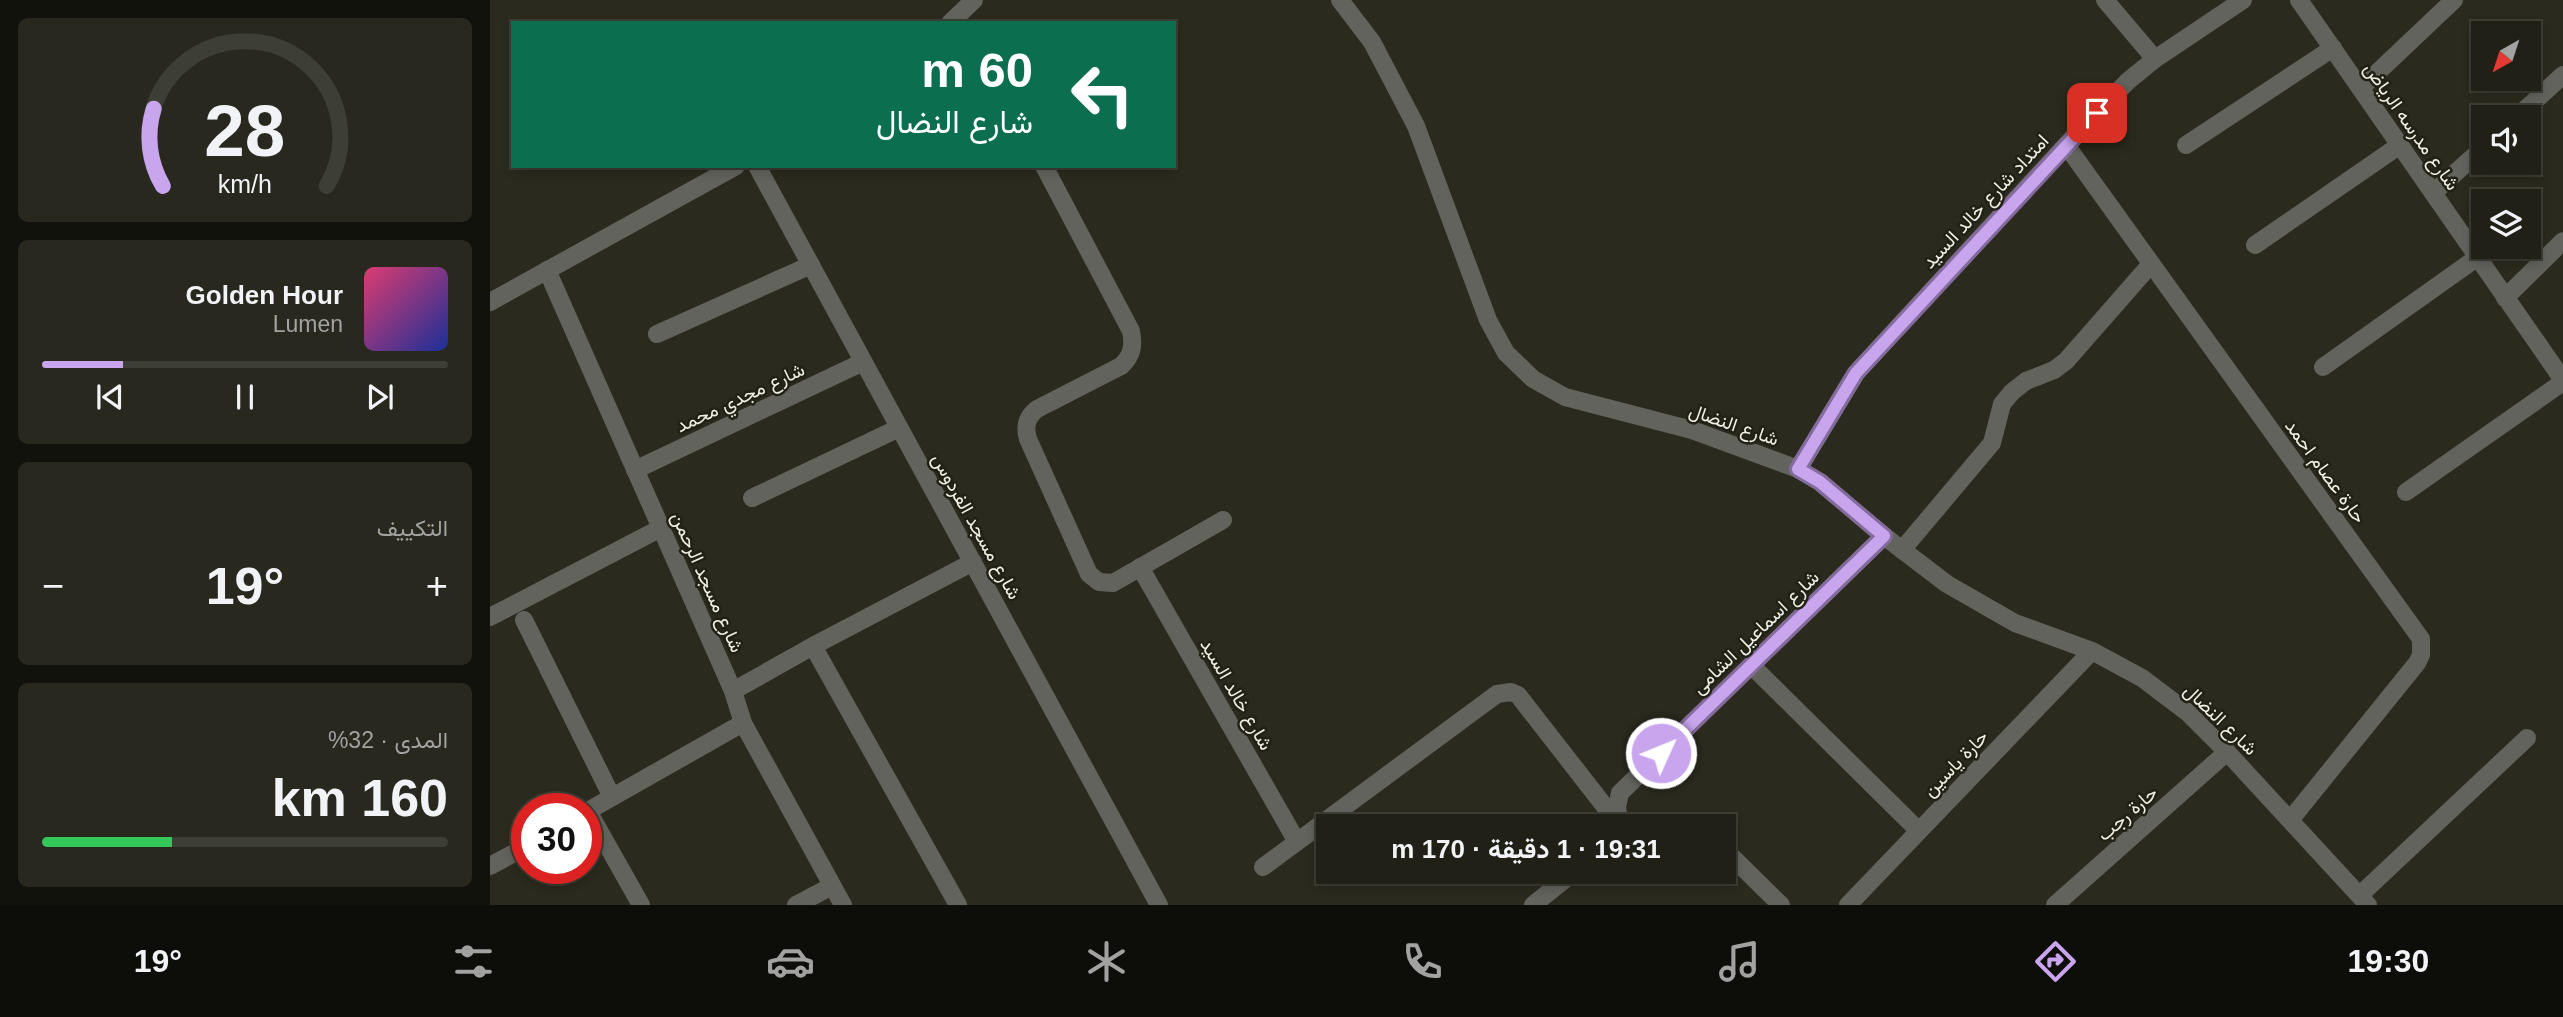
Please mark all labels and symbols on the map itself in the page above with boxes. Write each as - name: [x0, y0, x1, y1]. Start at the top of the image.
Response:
- north arrow: [2471, 21, 2541, 91]
- street label: شارع مدرسه الرياض: [2358, 59, 2463, 195]
- pin: [2067, 83, 2127, 143]
- street label: امتداد شارع خالد السيد: [1918, 130, 2054, 274]
- street label: شارع مجدي محمد: [673, 358, 810, 441]
- street label: شارع النضال: [1686, 399, 1781, 451]
- street label: حارة عصام احمد: [2279, 415, 2370, 528]
- street label: شارع مسجد الفردوس: [926, 450, 1025, 604]
- street label: شارع مسجد الرحمن: [665, 509, 748, 656]
- street label: شارع اسماعيل الشامى: [1688, 566, 1824, 700]
- street label: شارع خالد السيد: [1194, 635, 1277, 755]
- street label: شارع النضال: [2178, 679, 2261, 761]
- position arrow: [1624, 716, 1698, 790]
- street label: حارة ياسين: [1919, 726, 1993, 802]
- street label: حارة رجب: [2093, 782, 2162, 846]
- speed limit sign: 30: [511, 793, 602, 884]

